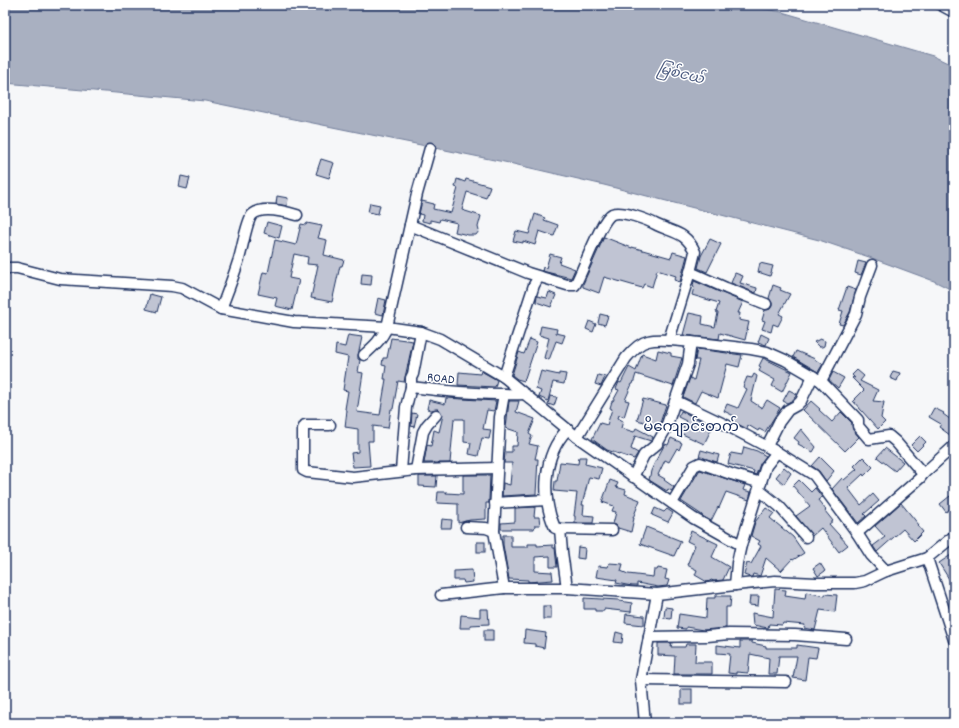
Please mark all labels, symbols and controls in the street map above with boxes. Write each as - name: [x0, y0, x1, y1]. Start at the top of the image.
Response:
- water label: မြစ်ငယ်: [655, 58, 708, 91]
- street label: ROAD: [426, 369, 456, 390]
- district label: မိကျောင်းတက်: [643, 416, 739, 439]

